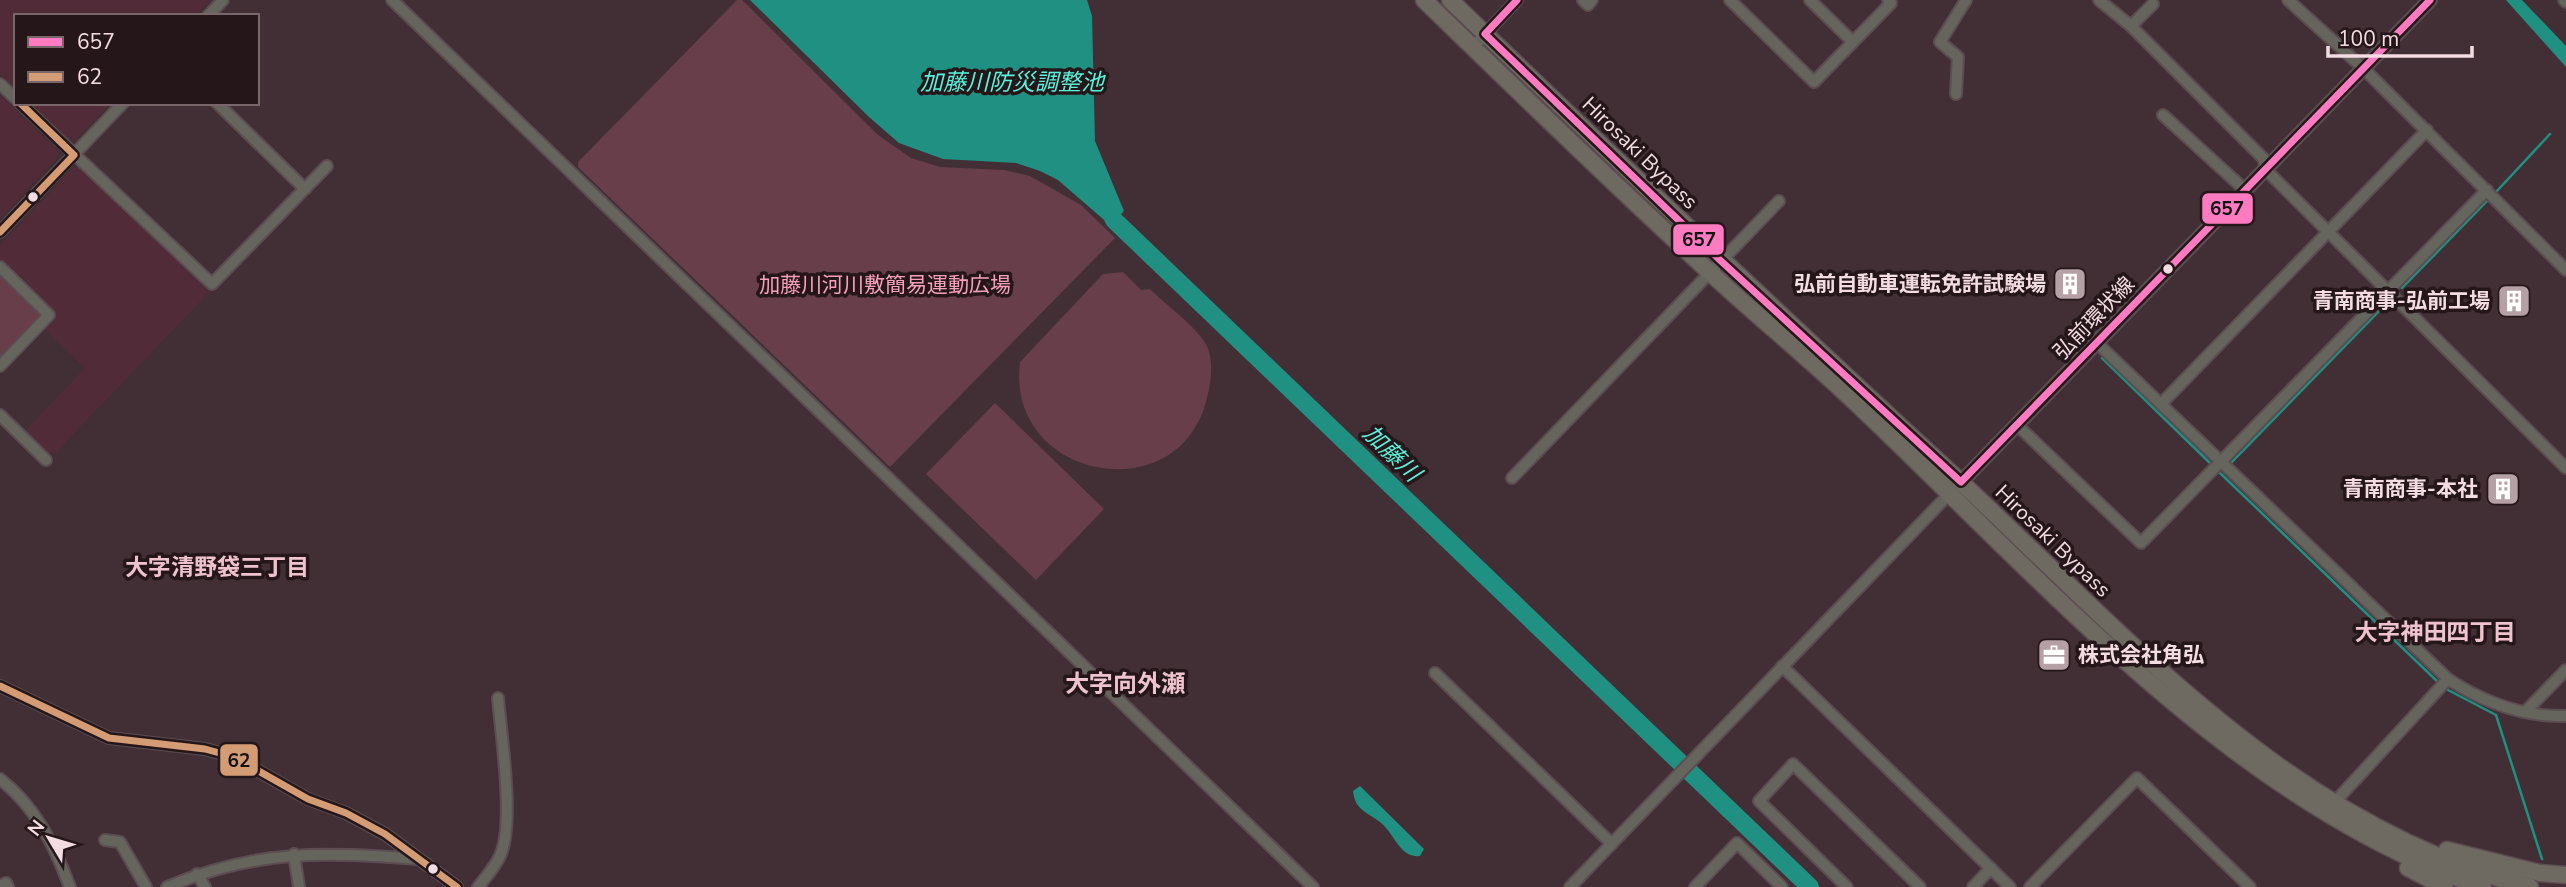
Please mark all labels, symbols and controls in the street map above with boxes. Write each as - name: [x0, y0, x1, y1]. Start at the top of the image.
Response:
- legend: [14, 14, 259, 105]
- scale bar: [2328, 14, 2472, 58]
- text: 100 m: [2338, 25, 2399, 53]
- text: 657: [77, 28, 115, 56]
- text: 62: [77, 63, 102, 91]
- water label: 加藤川防災調整池: [920, 67, 1106, 98]
- street label: Hirosaki Bypass: [1576, 91, 1704, 215]
- unlabelled marker: [26, 190, 40, 204]
- line badge: 657: [2201, 192, 2254, 225]
- text: 657: [2210, 196, 2244, 222]
- line badge: 657: [1672, 223, 1725, 256]
- text: 657: [1682, 227, 1716, 253]
- unlabelled marker: [2161, 262, 2175, 276]
- building icon: 弘前自動車運転免許試験場: [2051, 265, 2089, 303]
- place label: 弘前自動車運転免許試験場: [1794, 270, 2046, 298]
- park label: 加藤川河川敷簡易運動広場: [759, 271, 1011, 299]
- street label: 弘前環状線: [2047, 271, 2141, 365]
- building icon: 青南商事-弘前工場: [2495, 282, 2533, 320]
- place label: 青南商事-弘前工場: [2313, 287, 2490, 315]
- water label: 加藤川: [1356, 418, 1429, 491]
- building icon: 青南商事-本社: [2484, 470, 2522, 508]
- place label: 青南商事-本社: [2343, 475, 2478, 503]
- street label: Hirosaki Bypass: [1989, 479, 2117, 603]
- district label: 大字清野袋三丁目: [125, 552, 309, 583]
- district label: 大字神田四丁目: [2355, 617, 2516, 648]
- office icon: 株式会社角弘: [2035, 636, 2073, 674]
- place label: 株式会社角弘: [2078, 641, 2204, 669]
- district label: 大字向外瀬: [1065, 668, 1185, 700]
- line badge: 62: [219, 743, 259, 777]
- text: 62: [228, 748, 250, 774]
- north arrow: [14, 803, 84, 873]
- text: N: [22, 815, 51, 842]
- unlabelled marker: [426, 862, 440, 876]

